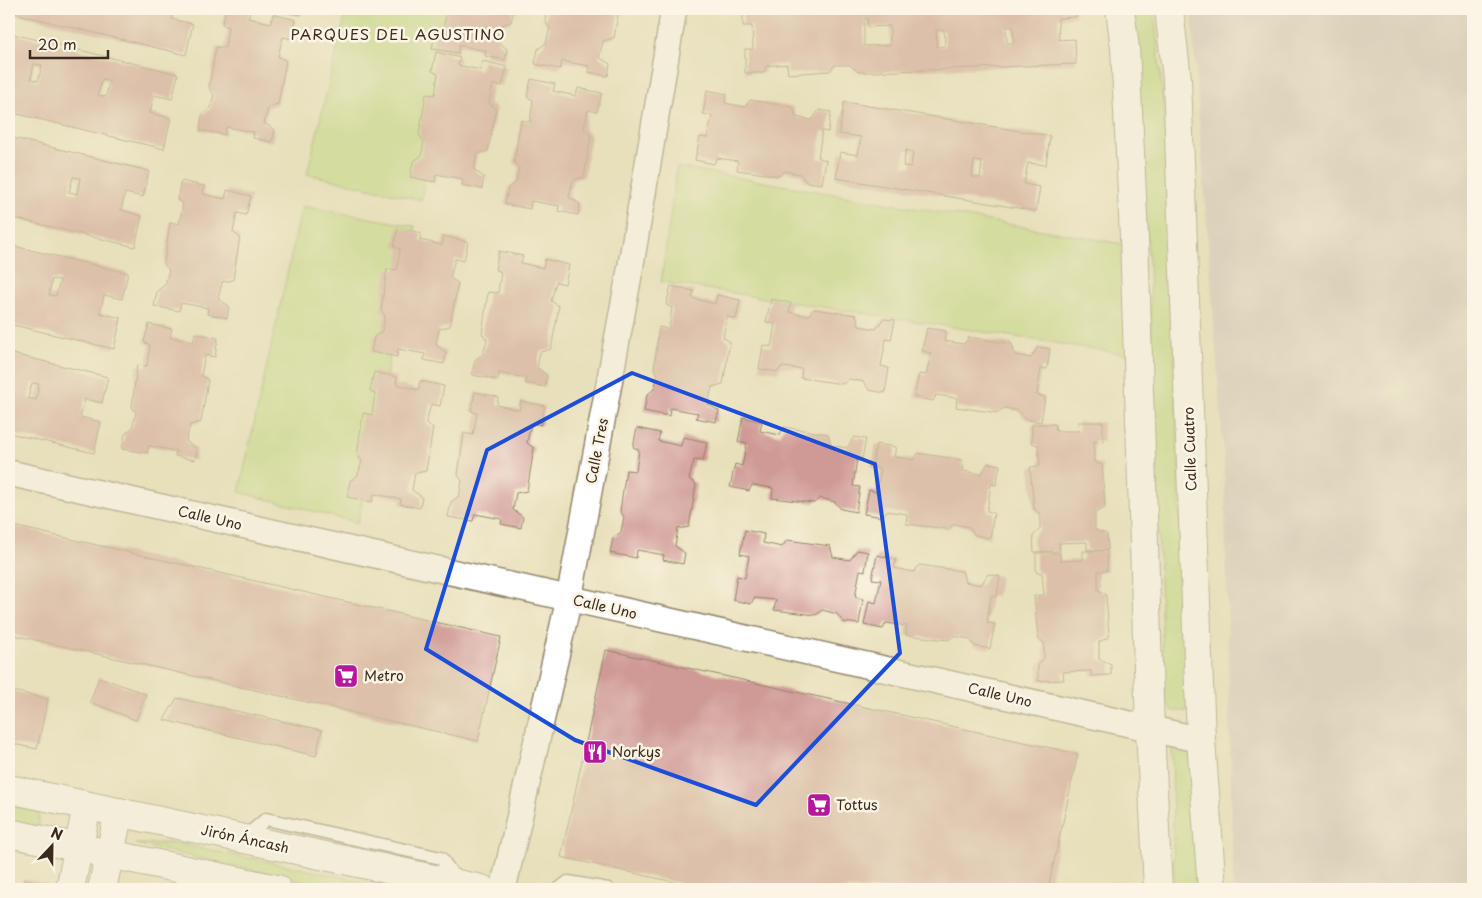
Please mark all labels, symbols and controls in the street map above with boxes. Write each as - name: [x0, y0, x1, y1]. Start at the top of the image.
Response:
- district label: PARQUES DEL AGUSTINO: [290, 22, 506, 45]
- scale bar: [30, 28, 108, 60]
- text: 20 m: [38, 32, 77, 55]
- street label: Calle Cuatro: [1178, 406, 1201, 492]
- street label: Calle Tres: [580, 416, 613, 486]
- street label: Calle Uno: [176, 500, 245, 535]
- street label: Calle Uno: [571, 589, 640, 624]
- supermarket icon: Metro: [333, 663, 359, 689]
- place label: Metro: [364, 665, 404, 686]
- street label: Calle Uno: [966, 677, 1035, 712]
- restaurant icon: Norkys: [582, 739, 608, 765]
- place label: Norkys: [612, 741, 661, 762]
- supermarket icon: Tottus: [806, 792, 832, 818]
- place label: Tottus: [836, 794, 878, 815]
- street label: Jirón Áncash: [199, 819, 291, 858]
- north arrow: [28, 820, 78, 870]
- text: N: [48, 822, 66, 845]

